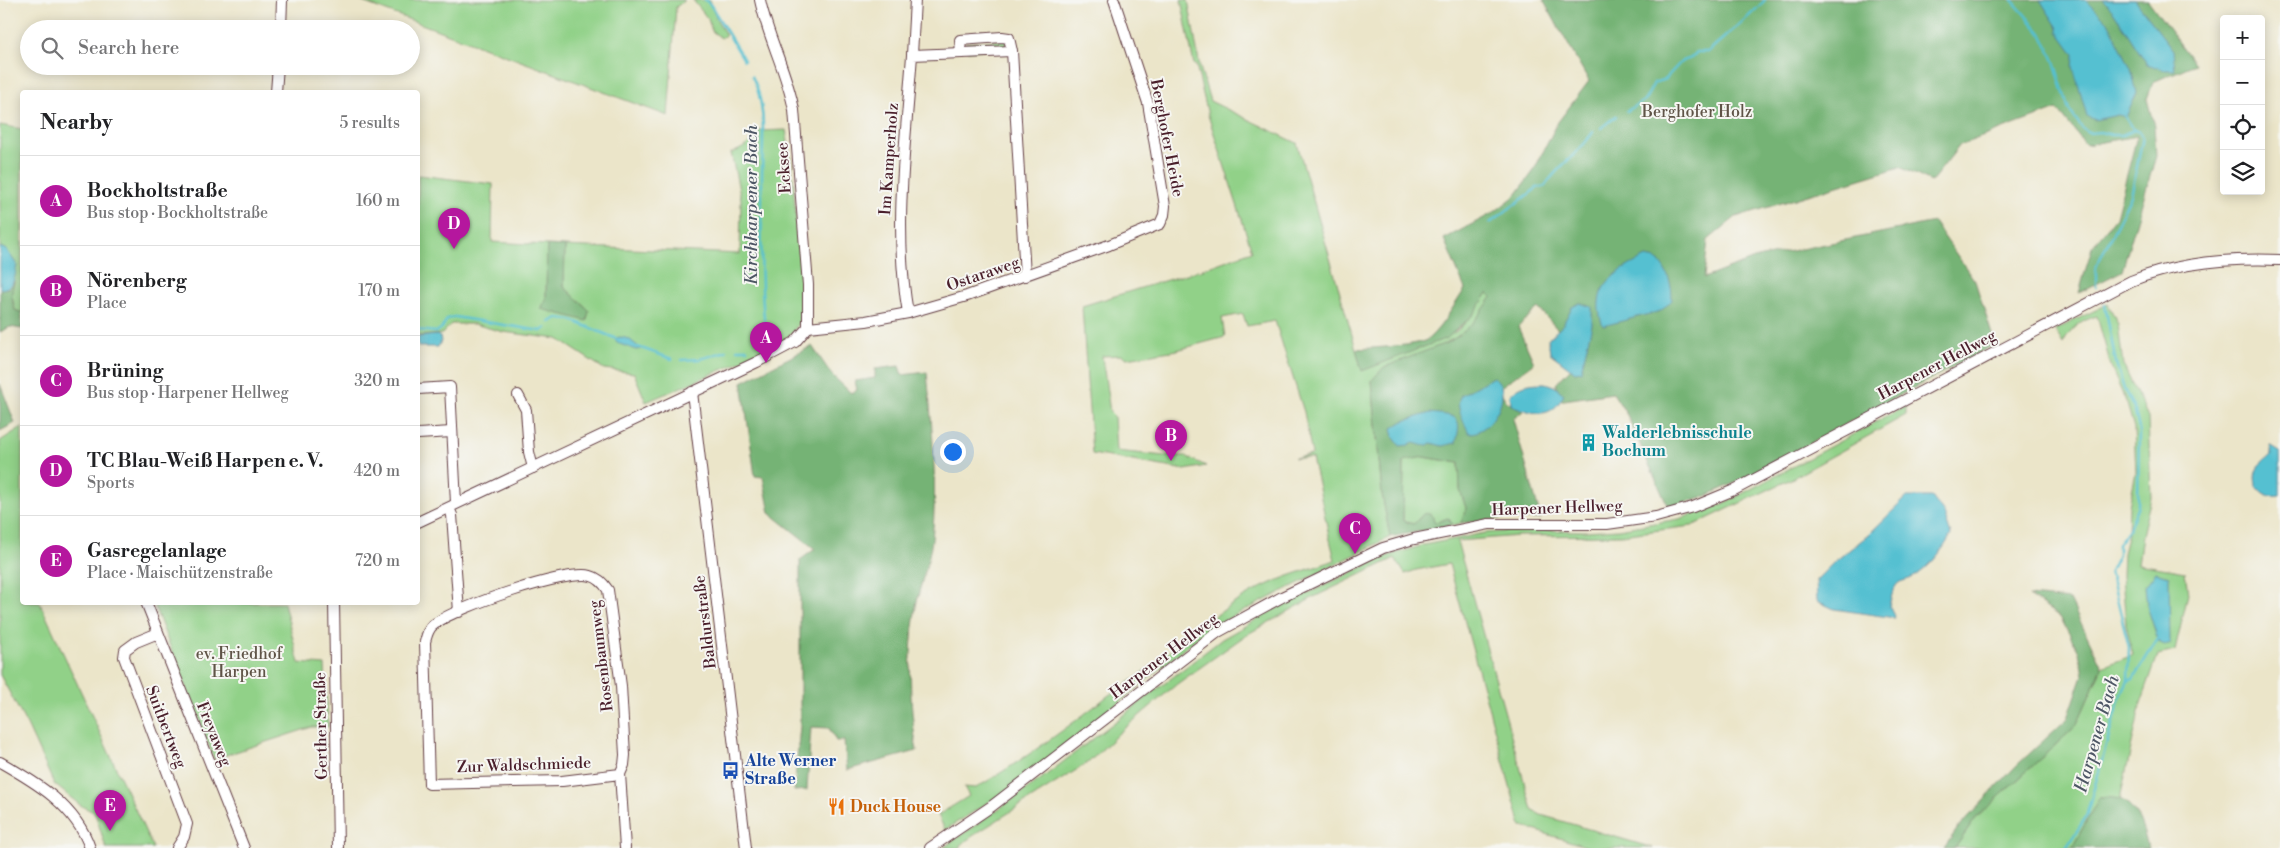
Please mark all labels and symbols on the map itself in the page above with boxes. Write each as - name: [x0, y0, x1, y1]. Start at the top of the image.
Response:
- street label: Berghofer Heide: [1146, 76, 1188, 199]
- street label: Im Kamperholz: [875, 102, 903, 216]
- park label: Berghofer Holz: [1641, 102, 1752, 122]
- water label: Kirchharpener Bach: [740, 124, 763, 285]
- street label: Ecksee: [772, 142, 796, 194]
- pin: D: [438, 208, 470, 249]
- street label: Ostaraweg: [944, 252, 1023, 296]
- pin: A: [750, 322, 782, 363]
- street label: Harpener Hellweg: [1874, 325, 2000, 405]
- pin: B: [1155, 420, 1187, 461]
- place label: Walderlebnisschule Bochum: [1601, 423, 1752, 461]
- building icon: Walderlebnisschule Bochum: [1578, 432, 1598, 452]
- your location: [940, 439, 966, 465]
- street label: Harpener Hellweg: [1491, 496, 1624, 520]
- pin: C: [1339, 513, 1371, 554]
- street label: Baldurstraße: [689, 574, 721, 671]
- street label: Rosenbaumweg: [584, 598, 618, 713]
- street label: Harpener Hellweg: [1106, 608, 1223, 703]
- park label: ev. Friedhof Harpen: [196, 644, 283, 682]
- street label: Gerther Straße: [310, 672, 332, 780]
- water label: Harpener Bach: [2069, 672, 2125, 796]
- street label: Suitbertweg: [141, 683, 191, 772]
- street label: Freyaweg: [192, 699, 236, 770]
- place label: Alte Werner Straße: [744, 751, 837, 789]
- street label: Zur Waldschmiede: [457, 753, 591, 777]
- bus stop icon: Alte Werner Straße: [721, 760, 741, 780]
- pin: E: [94, 790, 126, 831]
- restaurant icon: Duck House: [826, 797, 846, 817]
- place label: Duck House: [850, 797, 942, 817]

